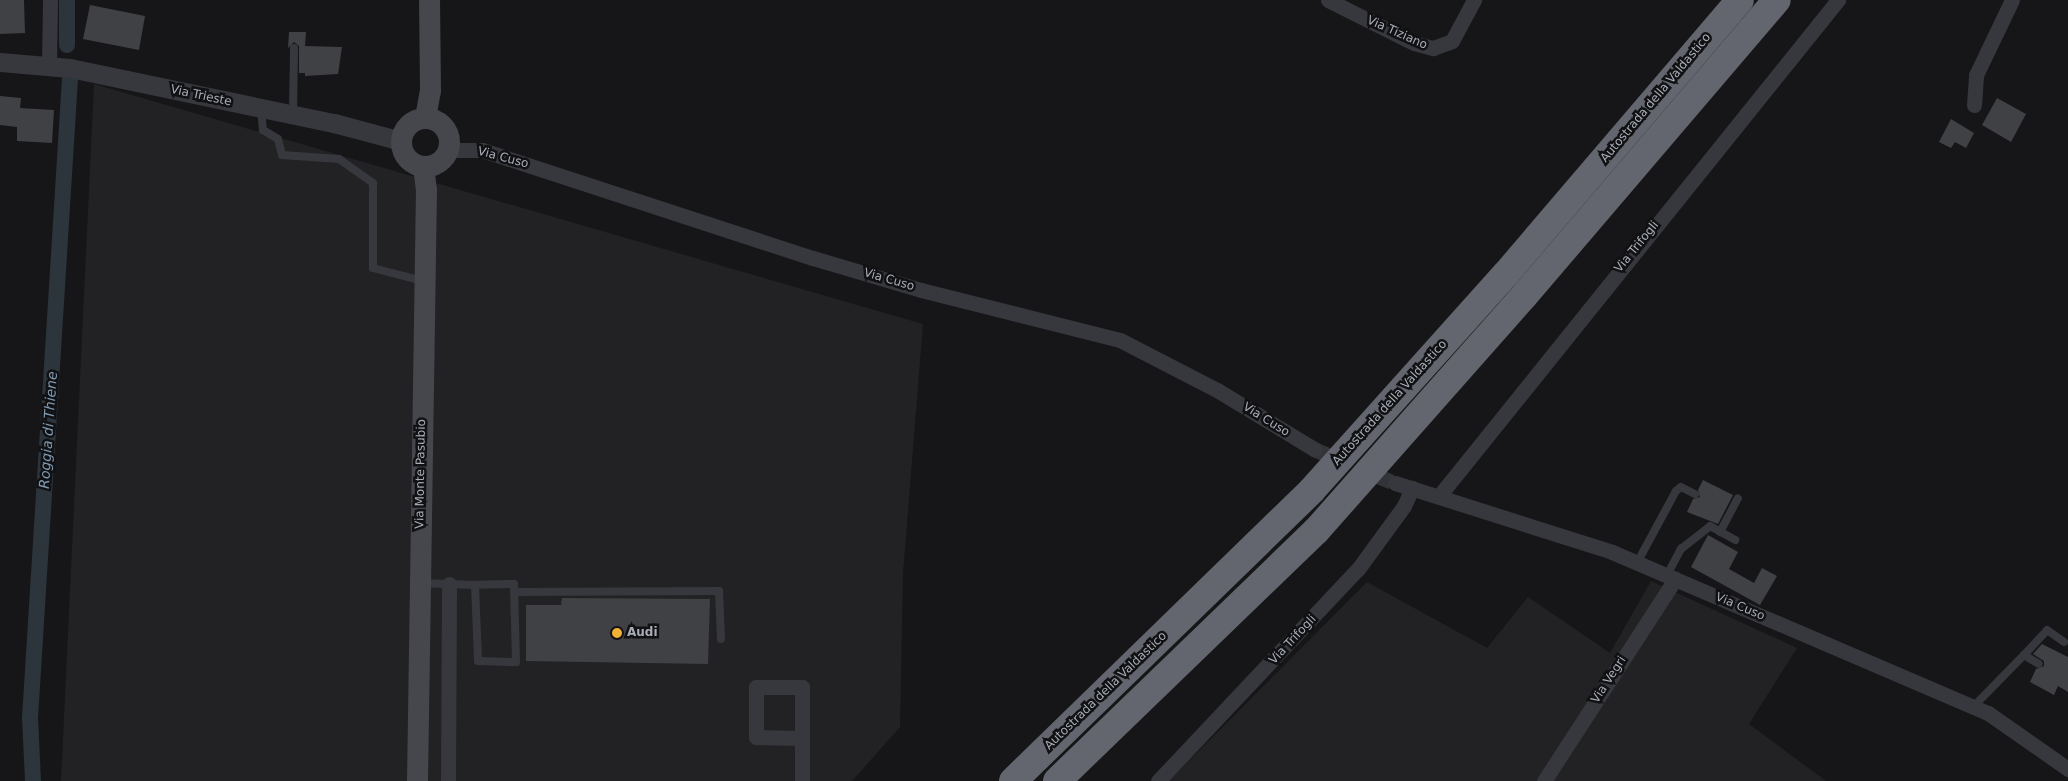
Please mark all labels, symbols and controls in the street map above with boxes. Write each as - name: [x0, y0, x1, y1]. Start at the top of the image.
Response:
- street label: Via Tiziano: [1365, 13, 1429, 53]
- street label: Autostrada della Valdastico: [1598, 31, 1714, 165]
- street label: Via Trieste: [169, 83, 233, 109]
- street label: Via Cuso: [476, 144, 530, 172]
- street label: Via Trifogli: [1612, 218, 1662, 276]
- street label: Via Cuso: [862, 266, 916, 294]
- street label: Autostrada della Valdastico: [1330, 337, 1450, 469]
- water label: Roggia di Thiene: [36, 371, 60, 489]
- street label: Via Cuso: [1240, 400, 1292, 440]
- street label: Via Monte Pasubio: [413, 419, 429, 529]
- street label: Via Cuso: [1713, 590, 1767, 624]
- street label: Via Trifogli: [1267, 612, 1319, 668]
- place label: Audi: [627, 626, 658, 640]
- marker: Audi: [611, 627, 623, 639]
- street label: Autostrada della Valdastico: [1042, 629, 1170, 753]
- street label: Via Vegri: [1589, 654, 1629, 706]

